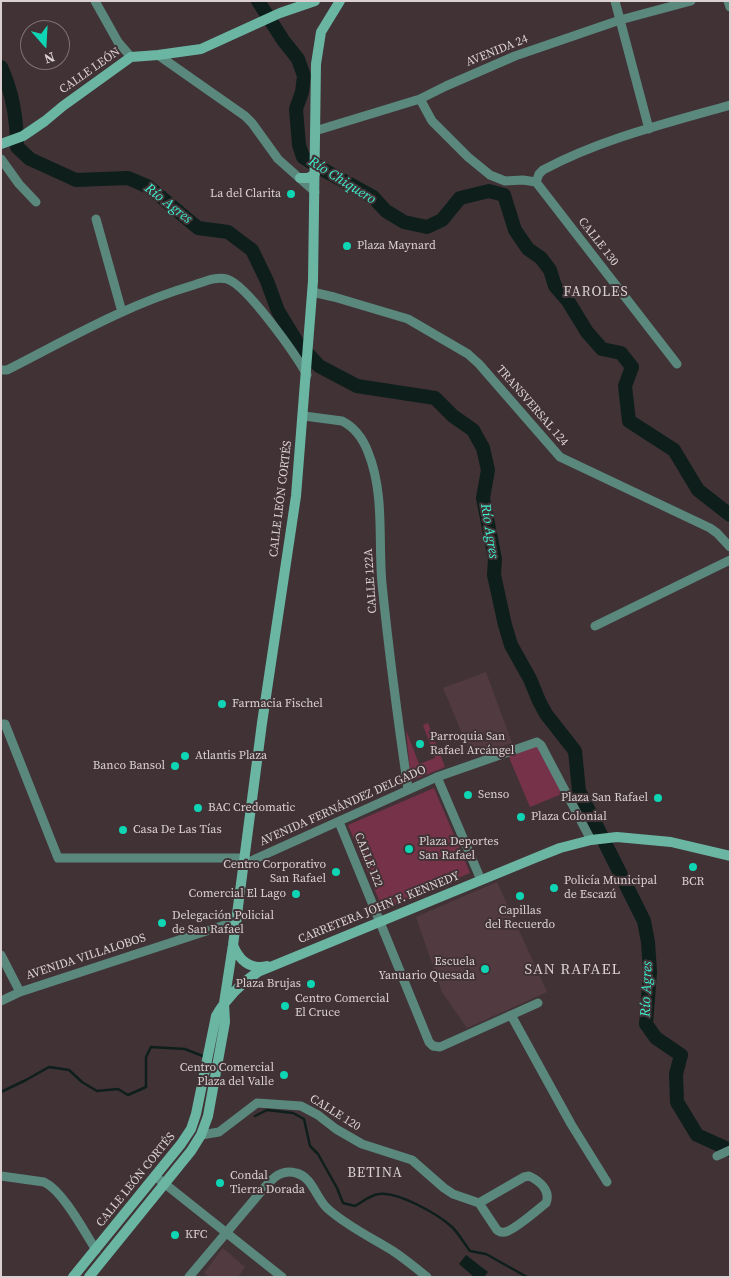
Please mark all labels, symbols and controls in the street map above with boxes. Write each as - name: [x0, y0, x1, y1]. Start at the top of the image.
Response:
- north arrow: [20, 20, 70, 70]
- street label: AVENIDA 24: [464, 32, 530, 70]
- street label: CALLE LEÓN: [57, 45, 123, 97]
- text: N: [41, 47, 58, 69]
- water label: Río Chiquero: [305, 154, 379, 208]
- water label: Río Agres: [141, 180, 195, 228]
- place label: La del Clarita: [210, 187, 281, 201]
- marker: La del Clarita: [285, 188, 297, 200]
- street label: CALLE 130: [575, 215, 621, 269]
- place label: Plaza Maynard: [357, 239, 436, 253]
- marker: Plaza Maynard: [341, 240, 353, 252]
- district label: FAROLES: [562, 284, 630, 300]
- street label: TRANSVERSAL 124: [493, 363, 571, 449]
- street label: CALLE LEÓN CORTÉS: [267, 440, 295, 558]
- water label: Río Agres: [476, 502, 502, 560]
- street label: CALLE 122A: [362, 548, 380, 614]
- place label: Farmacia Fischel: [232, 697, 323, 711]
- marker: Farmacia Fischel: [216, 698, 228, 710]
- place label: Parroquia San Rafael Arcángel: [430, 730, 514, 758]
- marker: Parroquia San Rafael Arcángel: [414, 738, 426, 750]
- place label: Atlantis Plaza: [195, 749, 267, 763]
- marker: Atlantis Plaza: [179, 750, 191, 762]
- place label: Banco Bansol: [93, 759, 165, 773]
- marker: Banco Bansol: [169, 760, 181, 772]
- street label: AVENIDA FERNÁNDEZ DELGADO: [258, 763, 428, 849]
- place label: Senso: [478, 788, 509, 802]
- marker: Senso: [462, 789, 474, 801]
- place label: Plaza San Rafael: [561, 791, 648, 805]
- marker: Plaza San Rafael: [652, 792, 664, 804]
- place label: BAC Credomatic: [208, 801, 295, 815]
- marker: BAC Credomatic: [192, 802, 204, 814]
- place label: Plaza Colonial: [531, 810, 607, 824]
- marker: Plaza Colonial: [515, 811, 527, 823]
- place label: Casa De Las Tías: [133, 823, 222, 837]
- marker: Casa De Las Tías: [117, 824, 129, 836]
- street label: CALLE 122: [351, 831, 385, 889]
- place label: Plaza Deportes San Rafael: [419, 835, 499, 863]
- marker: Plaza Deportes San Rafael: [403, 843, 415, 855]
- place label: Centro Corporativo San Rafael: [223, 858, 326, 886]
- marker: BCR: [687, 861, 699, 873]
- marker: Centro Corporativo San Rafael: [330, 866, 342, 878]
- street label: CARRETERA JOHN F. KENNEDY: [296, 869, 462, 947]
- place label: Policía Municipal de Escazú: [564, 874, 657, 902]
- place label: BCR: [682, 875, 704, 889]
- marker: Policía Municipal de Escazú: [548, 882, 560, 894]
- place label: Comercial El Lago: [189, 887, 286, 901]
- marker: Comercial El Lago: [290, 888, 302, 900]
- marker: Capillas del Recuerdo: [514, 890, 526, 902]
- place label: Capillas del Recuerdo: [485, 904, 555, 932]
- place label: Delegación Policial de San Rafael: [172, 909, 274, 937]
- marker: Delegación Policial de San Rafael: [156, 917, 168, 929]
- street label: AVENIDA VILLALOBOS: [24, 931, 148, 983]
- place label: Escuela Yanuario Quesada: [378, 955, 475, 983]
- district label: SAN RAFAEL: [523, 961, 623, 979]
- water label: Río Agres: [638, 961, 656, 1017]
- marker: Escuela Yanuario Quesada: [479, 963, 491, 975]
- place label: Plaza Brujas: [236, 977, 301, 991]
- marker: Plaza Brujas: [305, 978, 317, 990]
- place label: Centro Comercial El Cruce: [295, 992, 389, 1020]
- marker: Centro Comercial El Cruce: [279, 1000, 291, 1012]
- place label: Centro Comercial Plaza del Valle: [180, 1061, 274, 1089]
- marker: Centro Comercial Plaza del Valle: [278, 1069, 290, 1081]
- street label: CALLE 120: [307, 1092, 363, 1134]
- street label: CALLE LEÓN CORTÉS: [94, 1130, 178, 1230]
- district label: BETINA: [346, 1165, 404, 1181]
- place label: Condal Tierra Dorada: [230, 1169, 305, 1197]
- marker: Condal Tierra Dorada: [214, 1177, 226, 1189]
- place label: KFC: [185, 1228, 207, 1242]
- marker: KFC: [169, 1229, 181, 1241]

